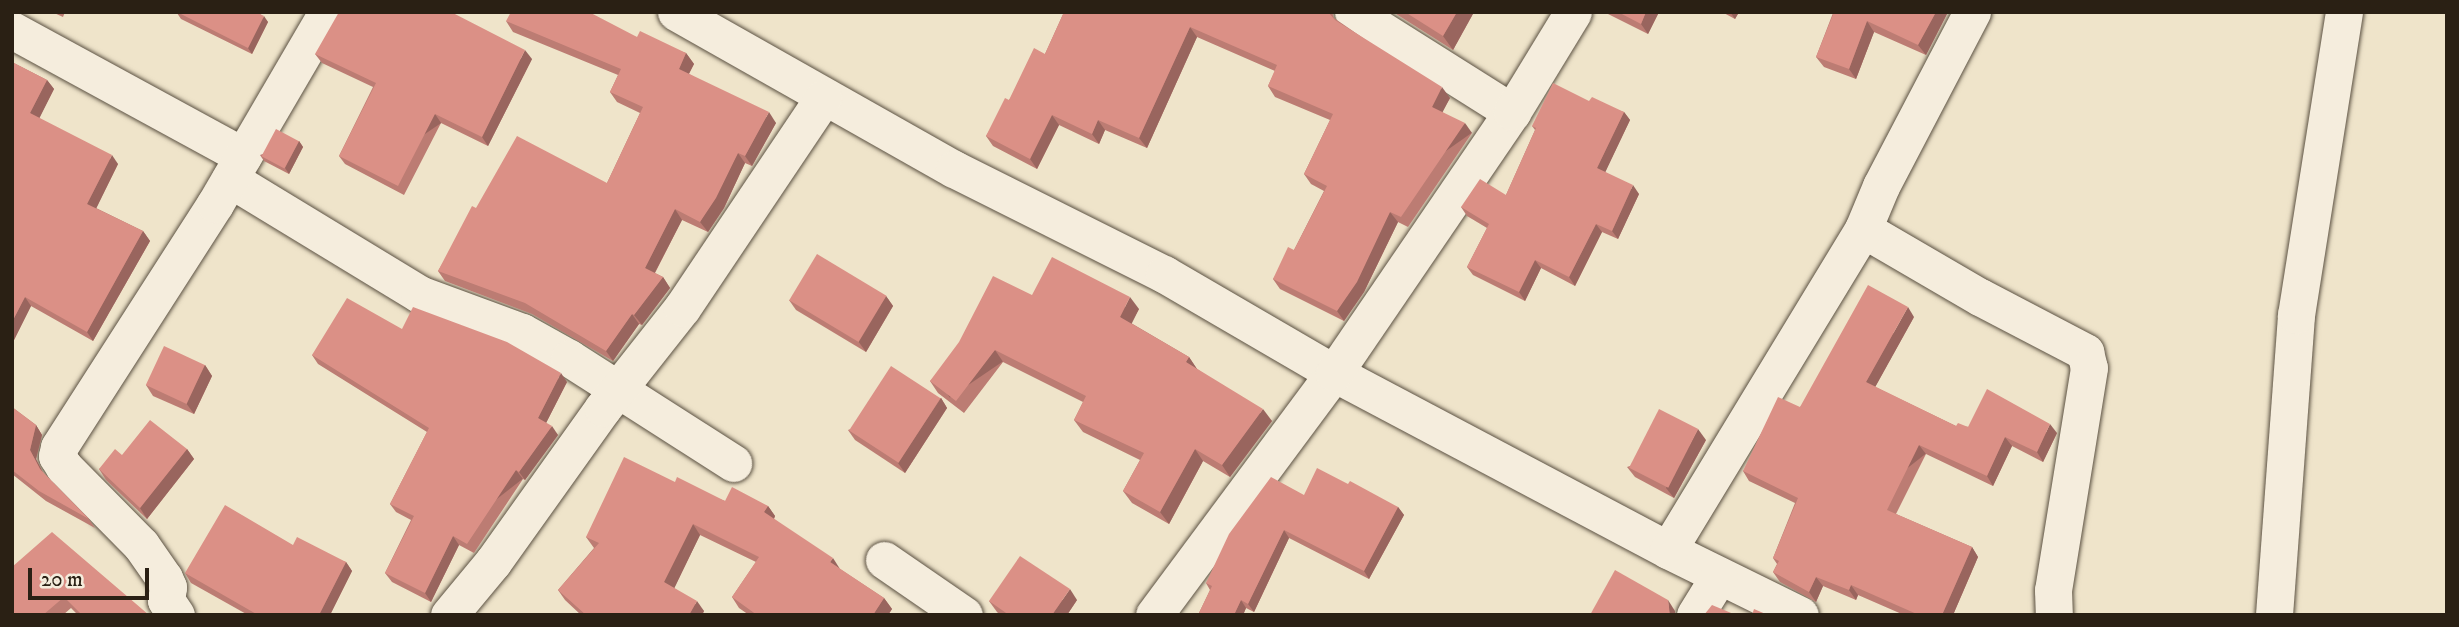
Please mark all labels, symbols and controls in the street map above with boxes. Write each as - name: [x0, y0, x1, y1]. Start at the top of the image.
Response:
- scale bar: [32, 554, 152, 598]
- text: 20 m: [41, 567, 83, 593]

